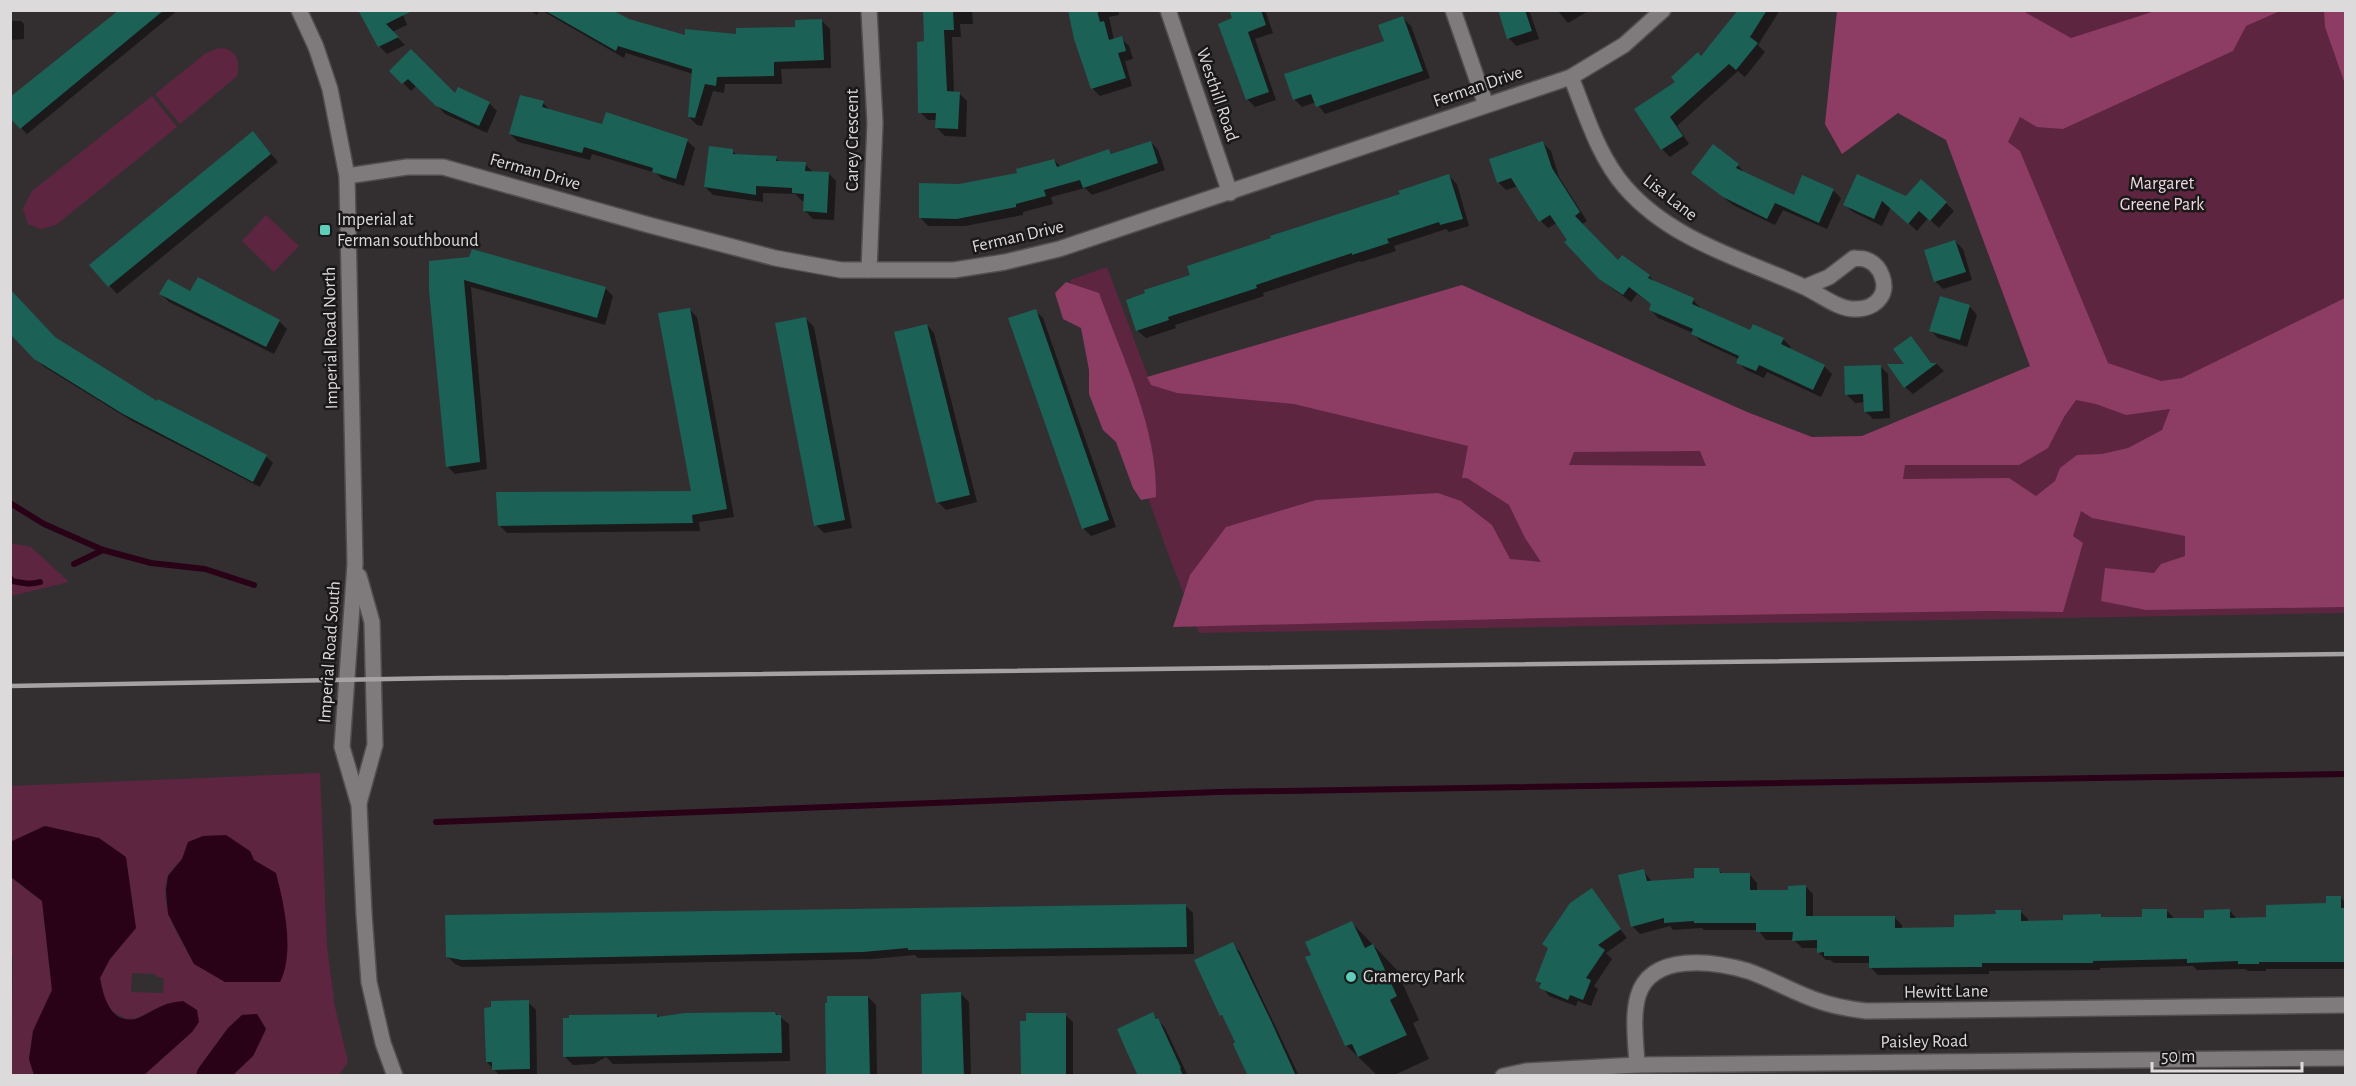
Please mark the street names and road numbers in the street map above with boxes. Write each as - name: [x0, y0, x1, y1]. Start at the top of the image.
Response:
- street label: Westhill Road: [1193, 46, 1241, 144]
- street label: Ferman Drive: [1431, 63, 1525, 111]
- street label: Carey Crescent: [844, 89, 862, 191]
- street label: Ferman Drive: [488, 150, 582, 194]
- street label: Lisa Lane: [1640, 172, 1700, 224]
- street label: Ferman Drive: [970, 218, 1066, 256]
- street label: Imperial Road North: [321, 267, 341, 409]
- street label: Imperial Road South: [316, 580, 344, 724]
- street label: Hewitt Lane: [1904, 982, 1988, 1002]
- street label: Paisley Road: [1880, 1032, 1968, 1052]

